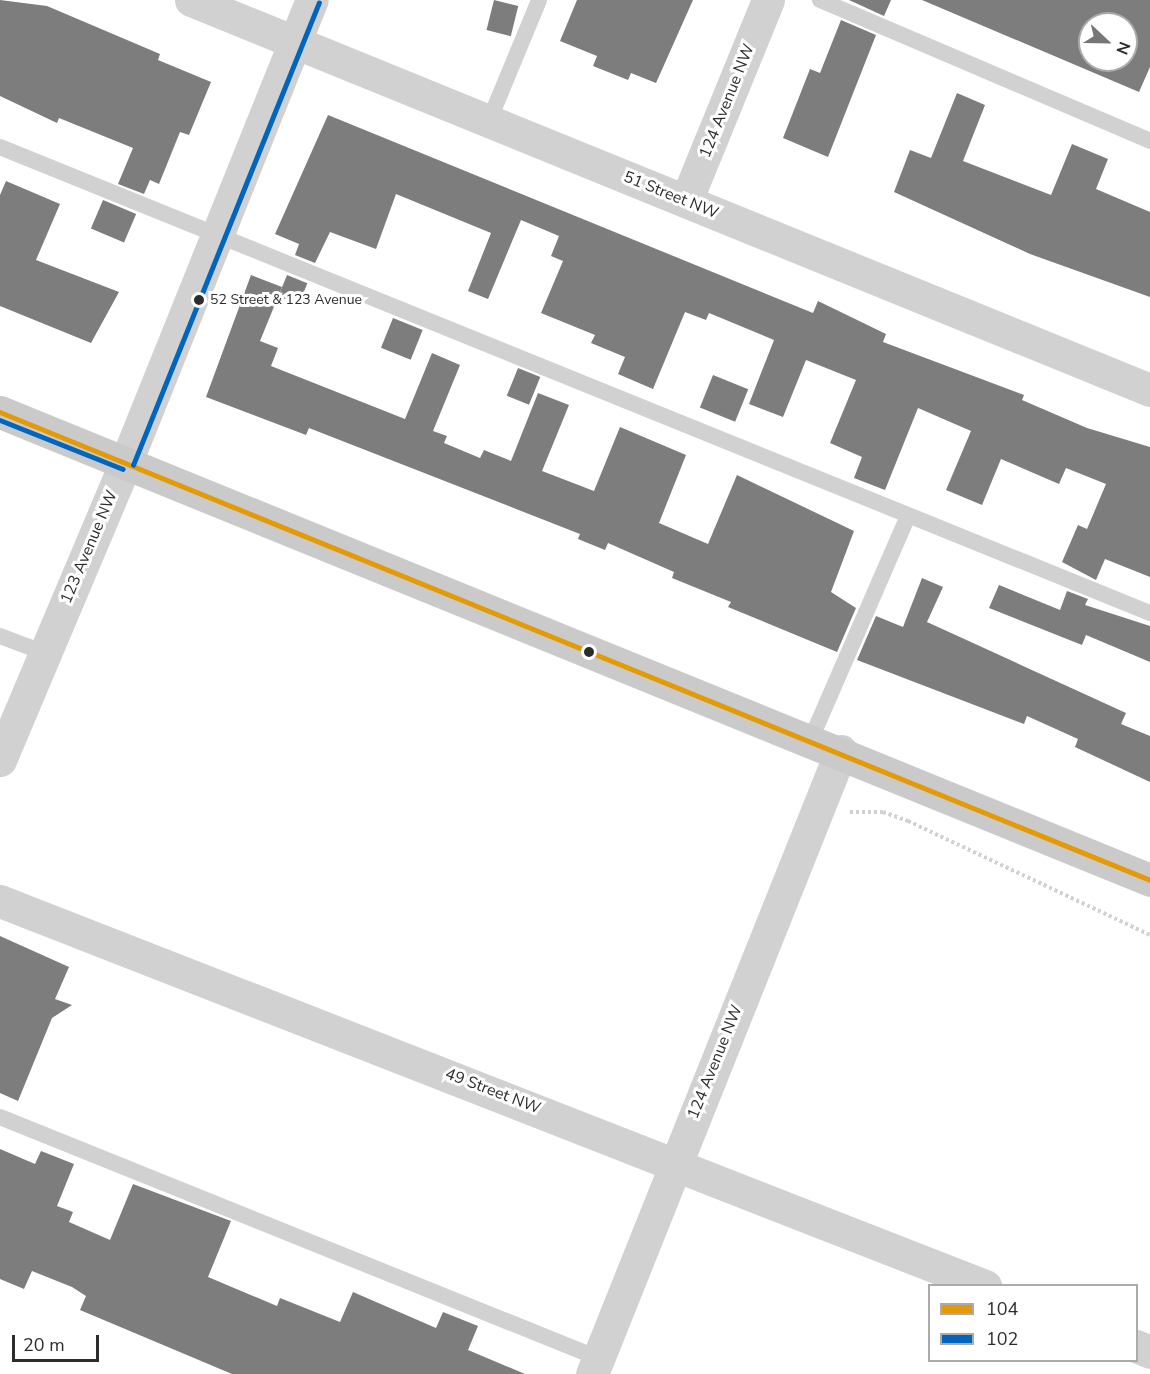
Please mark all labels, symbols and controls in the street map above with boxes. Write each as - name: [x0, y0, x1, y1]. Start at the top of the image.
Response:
- north arrow: [1078, 12, 1138, 72]
- text: N: [1110, 38, 1135, 58]
- street label: 124 Avenue NW: [695, 41, 759, 161]
- street label: 51 Street NW: [621, 167, 721, 223]
- place label: 52 Street & 123 Avenue: [210, 292, 362, 308]
- marker: 52 Street & 123 Avenue: [193, 294, 205, 306]
- street label: 123 Avenue NW: [57, 488, 121, 606]
- unlabelled marker: [583, 646, 595, 658]
- street label: 124 Avenue NW: [683, 1002, 747, 1122]
- street label: 49 Street NW: [443, 1064, 543, 1118]
- legend: [928, 1284, 1138, 1362]
- text: 104: [986, 1297, 1018, 1321]
- scale bar: [15, 1323, 102, 1361]
- text: 102: [986, 1327, 1018, 1351]
- text: 20 m: [23, 1333, 65, 1357]

